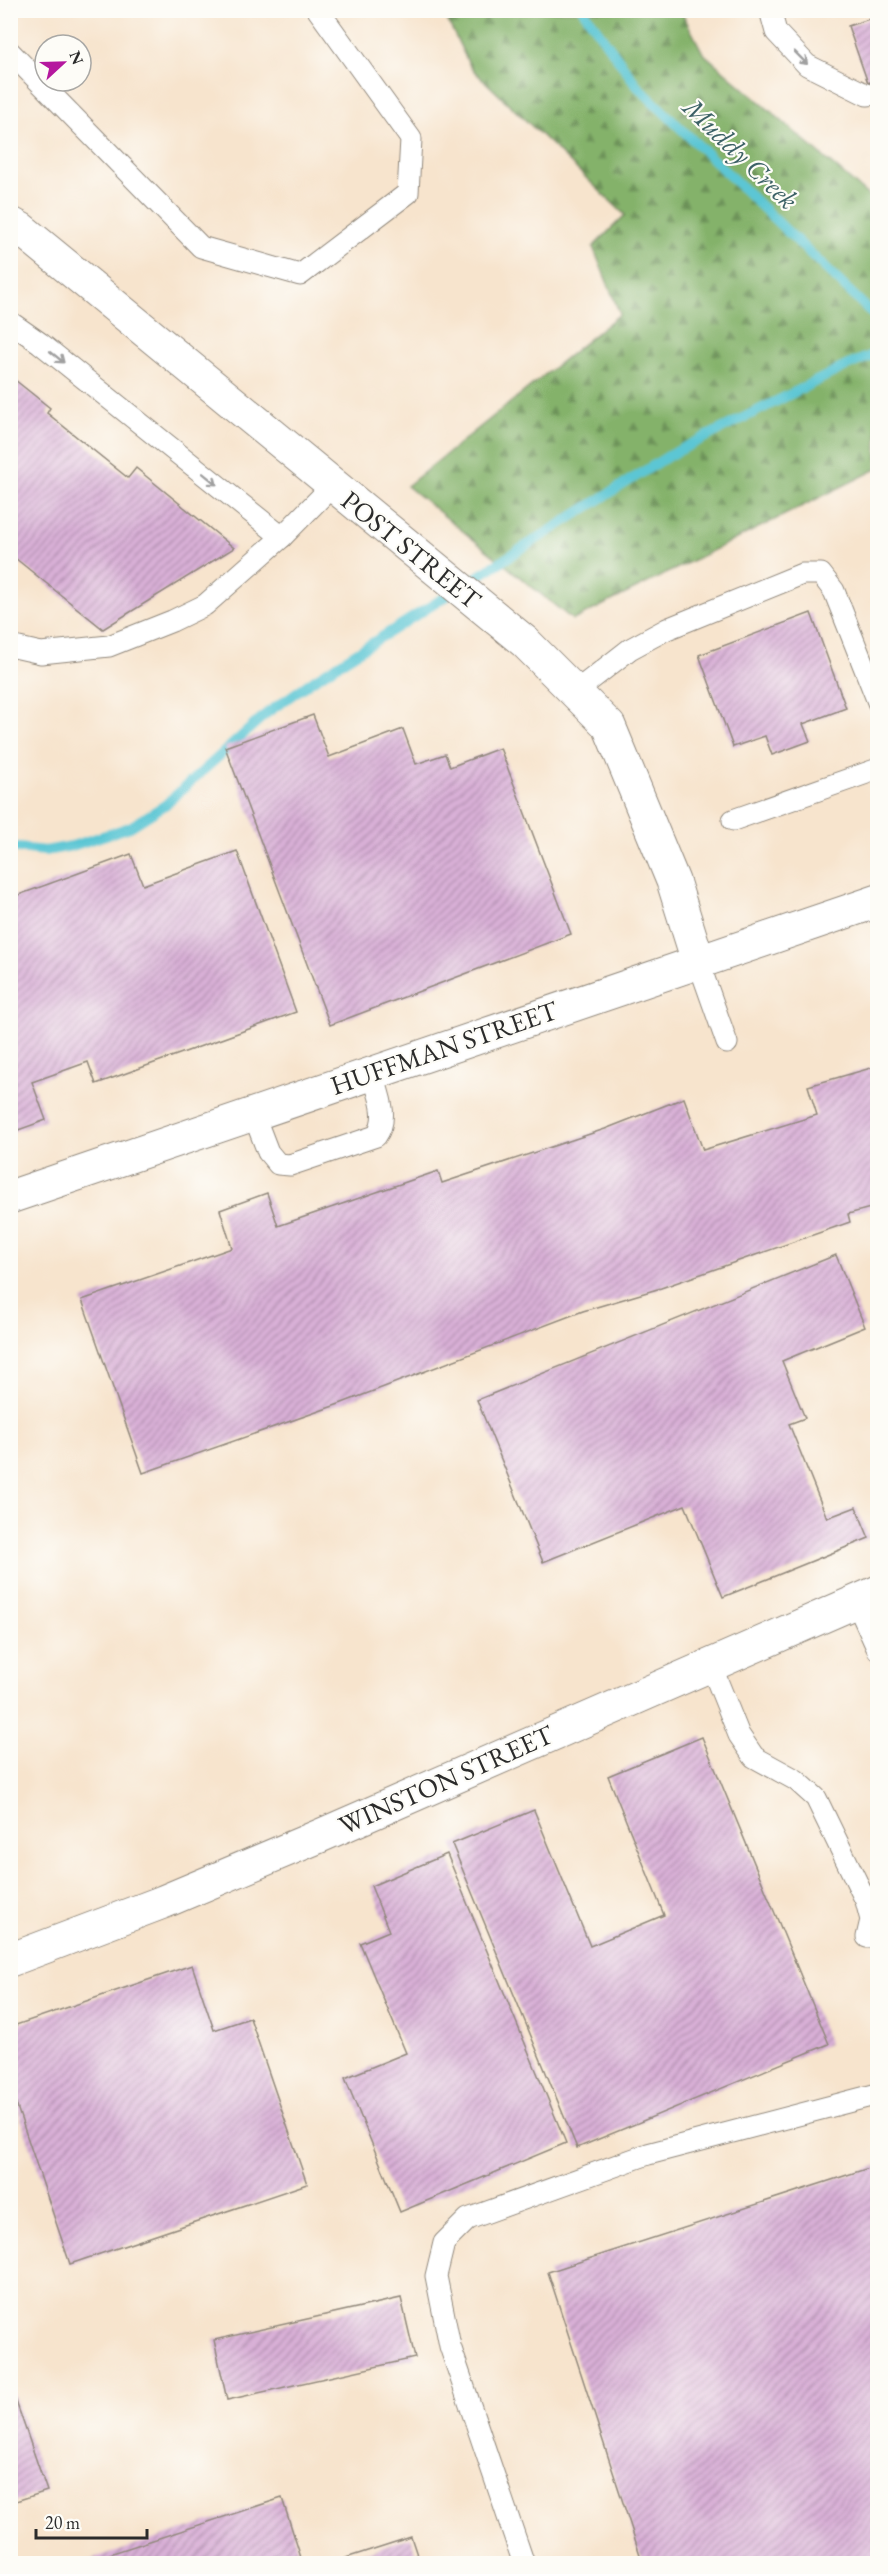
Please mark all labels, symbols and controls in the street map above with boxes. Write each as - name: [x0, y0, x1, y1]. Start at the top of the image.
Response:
- north arrow: [33, 33, 93, 93]
- text: N: [64, 48, 89, 68]
- one-way arrow: [794, 51, 809, 65]
- water label: Muddy Creek: [674, 88, 806, 217]
- one-way arrow: [49, 350, 65, 363]
- one-way arrow: [201, 473, 217, 486]
- street label: POST STREET: [334, 483, 489, 617]
- street label: HUFFMAN STREET: [326, 992, 563, 1103]
- street label: WINSTON STREET: [333, 1716, 559, 1843]
- scale bar: [36, 2502, 147, 2540]
- text: 20 m: [45, 2511, 80, 2534]

